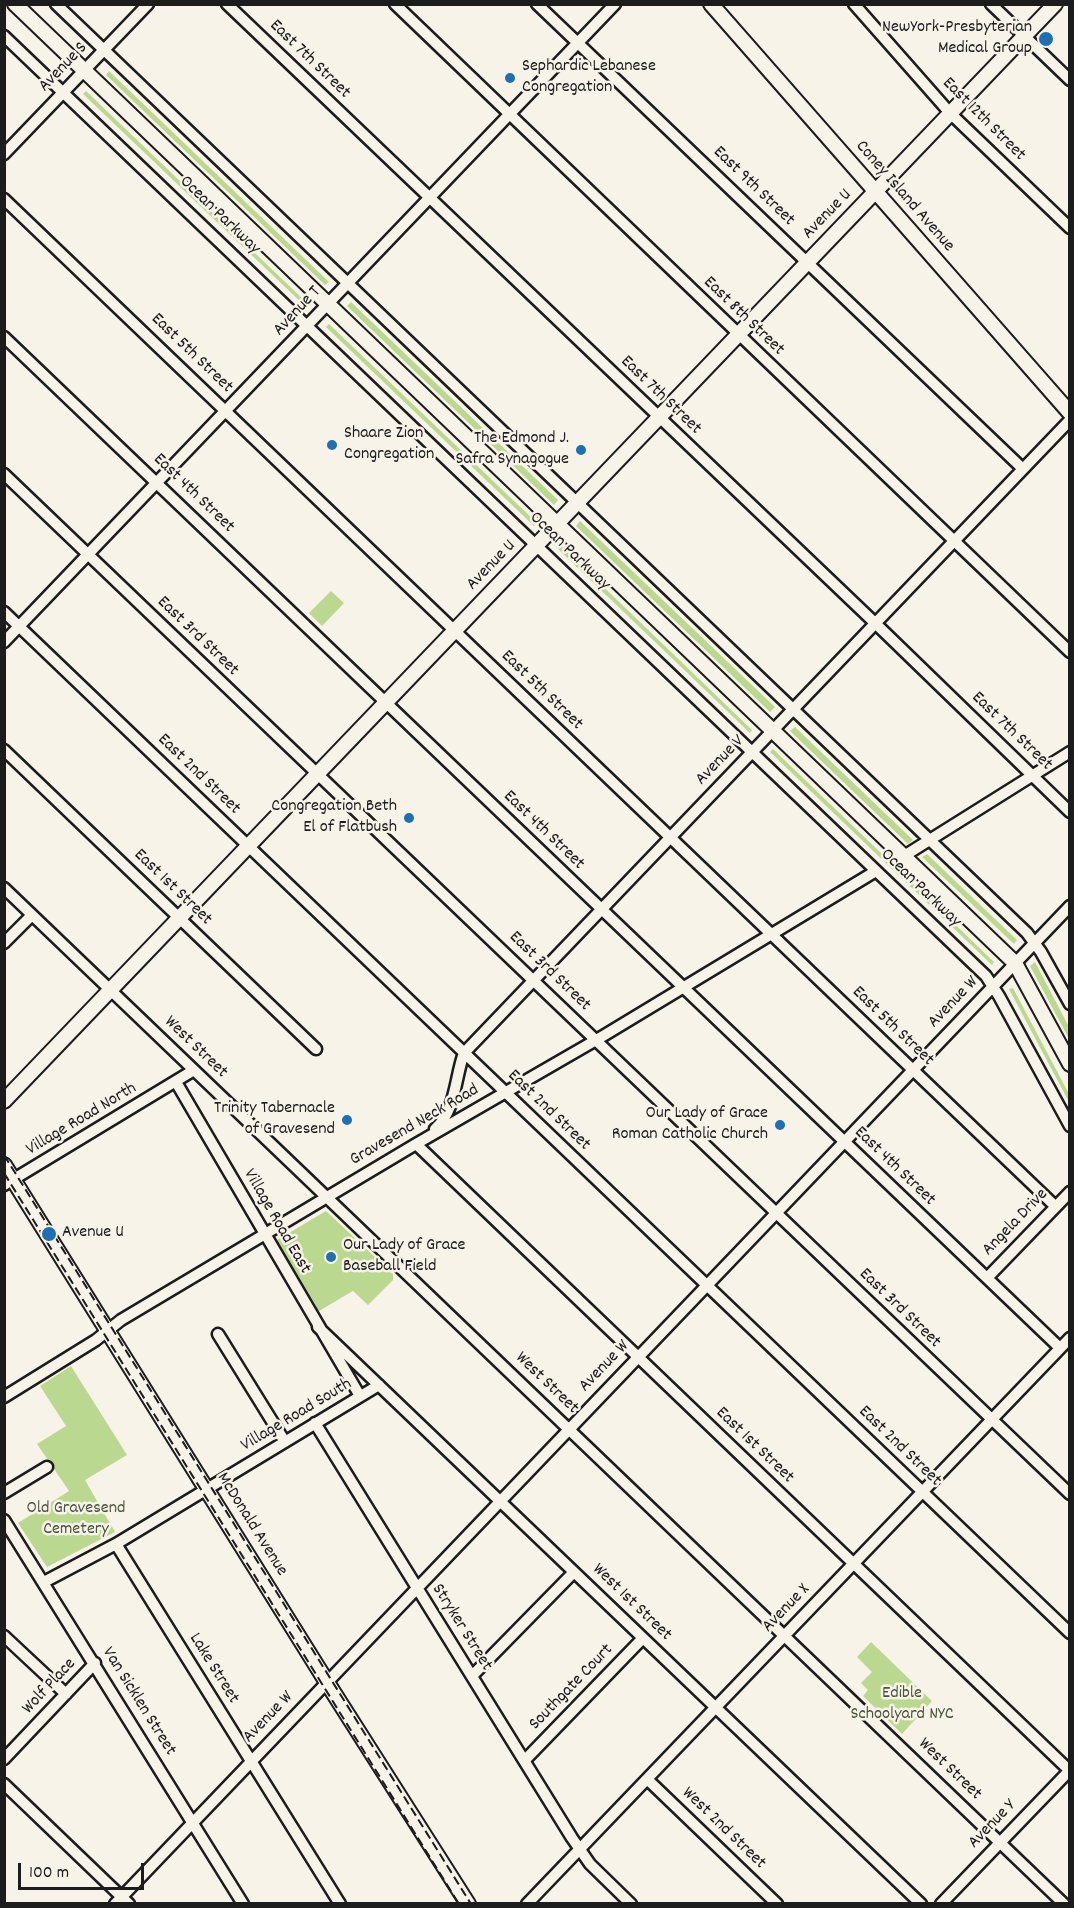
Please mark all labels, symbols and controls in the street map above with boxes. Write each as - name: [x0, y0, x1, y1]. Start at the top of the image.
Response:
- street label: East 7th Street: [264, 16, 354, 104]
- place label: NewYork-Presbyterian Medical Group: [882, 18, 1032, 60]
- marker: NewYork-Presbyterian Medical Group: [1037, 30, 1055, 48]
- street label: Avenue S: [35, 38, 93, 98]
- place label: Sephardic Lebanese Congregation: [522, 57, 656, 100]
- marker: Sephardic Lebanese Congregation: [503, 71, 517, 85]
- street label: East 12th Street: [937, 74, 1029, 166]
- street label: Coney Island Avenue: [850, 137, 958, 257]
- street label: East 9th Street: [707, 142, 799, 232]
- street label: Ocean Parkway: [174, 172, 264, 260]
- street label: Avenue U: [799, 185, 857, 245]
- street label: East 8th Street: [698, 273, 788, 361]
- street label: Avenue T: [269, 282, 327, 342]
- street label: East 5th Street: [145, 309, 237, 399]
- street label: East 7th Street: [615, 352, 705, 440]
- place label: Shaare Zion Congregation: [344, 424, 434, 466]
- place label: The Edmond J. Safra Synagogue: [456, 429, 569, 472]
- marker: Shaare Zion Congregation: [325, 438, 339, 452]
- marker: The Edmond J. Safra Synagogue: [574, 443, 588, 457]
- street label: East 4th Street: [148, 450, 238, 538]
- street label: Ocean Parkway: [524, 508, 614, 596]
- street label: Avenue U: [463, 536, 521, 596]
- street label: East 3rd Street: [151, 592, 243, 682]
- street label: East 5th Street: [495, 646, 587, 736]
- street label: East 7th Street: [966, 688, 1056, 776]
- street label: East 2nd Street: [152, 730, 244, 820]
- street label: Avenue V: [692, 731, 750, 791]
- street label: East 4th Street: [498, 787, 588, 875]
- place label: Congregation Beth El of Flatbush: [271, 797, 397, 840]
- marker: Congregation Beth El of Flatbush: [402, 811, 416, 825]
- street label: East 1st Street: [128, 845, 216, 931]
- street label: Ocean Parkway: [875, 845, 965, 933]
- street label: East 3rd Street: [503, 927, 595, 1017]
- street label: Avenue W: [924, 973, 984, 1033]
- street label: East 5th Street: [846, 982, 938, 1072]
- street label: West Street: [159, 1012, 231, 1084]
- street label: East 2nd Street: [502, 1066, 594, 1156]
- street label: Village Road North: [23, 1079, 141, 1161]
- street label: Gravesend Neck Road: [347, 1080, 483, 1172]
- place label: Trinity Tabernacle of Gravesend: [214, 1099, 335, 1142]
- place label: Our Lady of Grace Roman Catholic Church: [612, 1104, 768, 1146]
- marker: Trinity Tabernacle of Gravesend: [340, 1113, 354, 1127]
- marker: Our Lady of Grace Roman Catholic Church: [773, 1118, 787, 1132]
- street label: East 4th Street: [849, 1123, 939, 1211]
- street label: Village Road East: [237, 1166, 315, 1278]
- street label: Angela Drive: [979, 1185, 1053, 1261]
- place label: Avenue U: [62, 1223, 124, 1245]
- marker: Avenue U: [40, 1225, 58, 1243]
- place label: Our Lady of Grace Baseball Field: [343, 1236, 465, 1278]
- marker: Our Lady of Grace Baseball Field: [324, 1250, 338, 1264]
- street label: East 3rd Street: [853, 1264, 945, 1354]
- street label: Avenue W: [575, 1337, 635, 1397]
- street label: West Street: [510, 1348, 582, 1420]
- street label: Village Road South: [238, 1374, 356, 1458]
- street label: East 2nd Street: [853, 1402, 945, 1492]
- street label: East 1st Street: [710, 1403, 798, 1489]
- street label: McDonald Avenue: [211, 1469, 291, 1581]
- park label: Old Gravesend Cemetery: [26, 1499, 126, 1541]
- street label: West 1st Street: [587, 1560, 675, 1646]
- street label: Avenue X: [758, 1580, 816, 1638]
- street label: Stryker Street: [426, 1581, 496, 1675]
- street label: Lake Street: [183, 1630, 243, 1708]
- street label: Southgate Court: [525, 1640, 619, 1736]
- street label: Van Sicklen Street: [96, 1644, 180, 1760]
- street label: Wolf Place: [19, 1654, 81, 1720]
- park label: Edible Schoolyard NYC: [850, 1684, 954, 1726]
- street label: Avenue W: [239, 1688, 299, 1748]
- street label: West Street: [913, 1734, 985, 1806]
- street label: West 2nd Street: [676, 1783, 770, 1875]
- street label: Avenue Y: [964, 1796, 1022, 1854]
- scale bar: [21, 1851, 147, 1889]
- text: 100 m: [29, 1861, 69, 1886]

